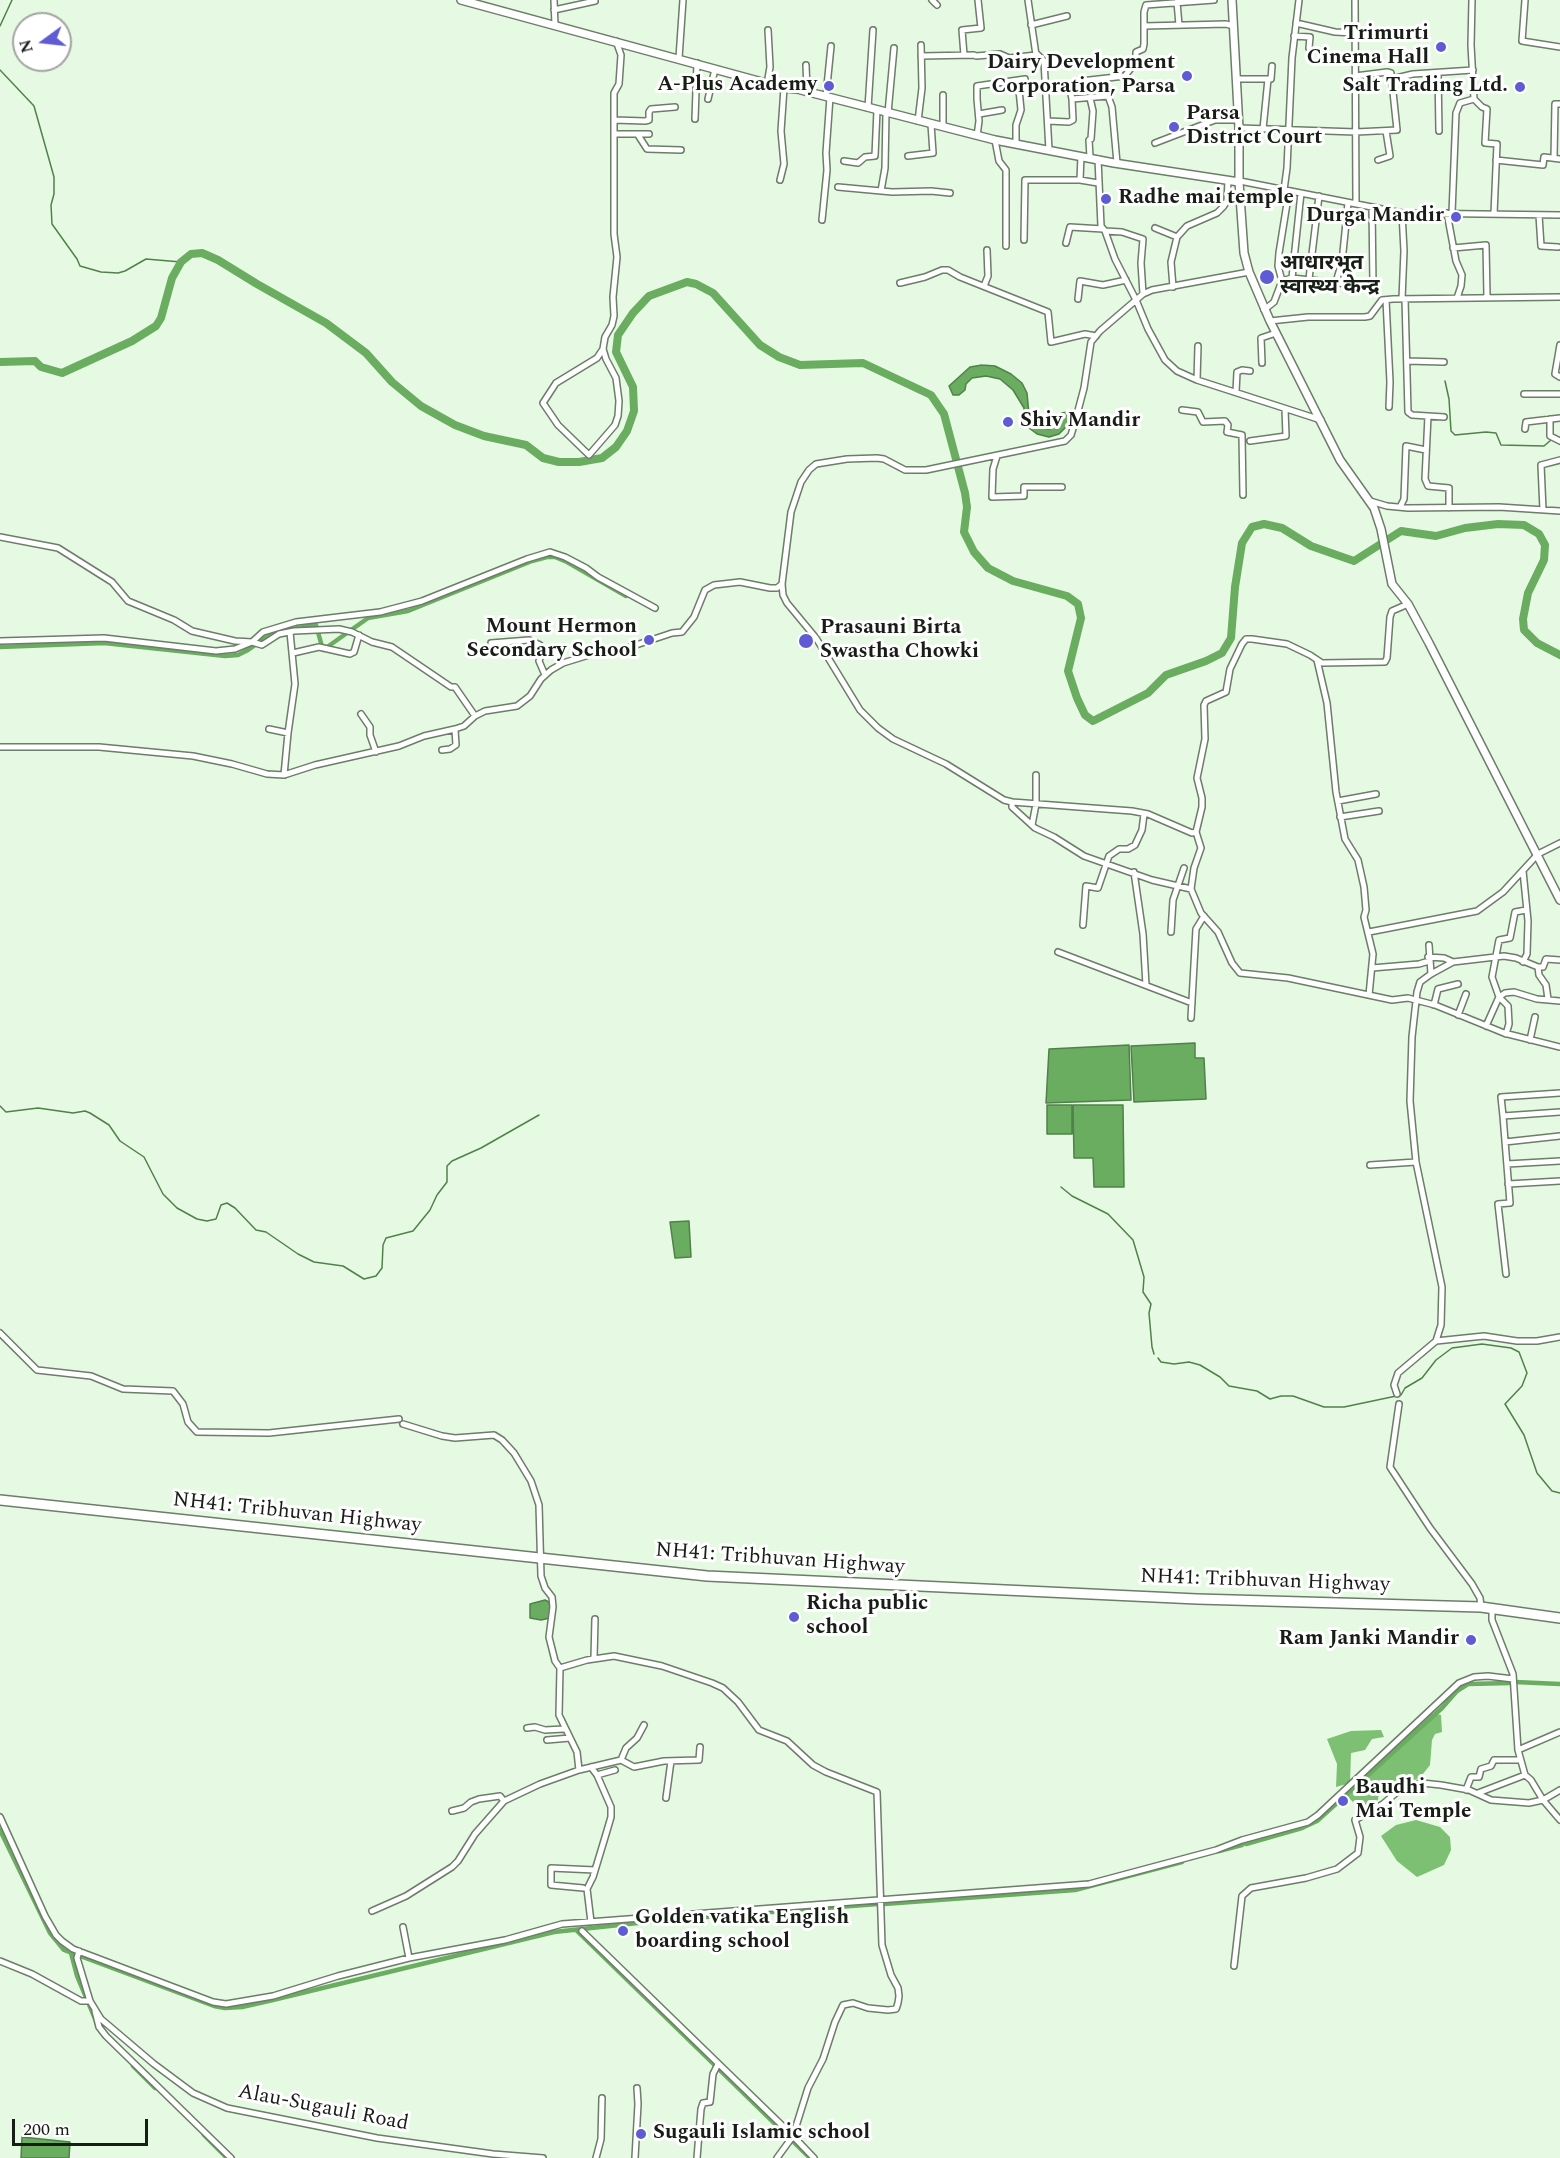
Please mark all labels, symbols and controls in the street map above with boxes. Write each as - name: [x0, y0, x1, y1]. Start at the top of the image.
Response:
- north arrow: [12, 12, 72, 72]
- place label: Trimurti Cinema Hall: [1307, 22, 1429, 72]
- text: N: [13, 37, 40, 56]
- marker: Trimurti Cinema Hall: [1434, 40, 1448, 54]
- place label: Dairy Development Corporation, Parsa: [987, 51, 1175, 101]
- marker: Dairy Development Corporation, Parsa: [1180, 69, 1194, 83]
- place label: A-Plus Academy: [657, 73, 817, 99]
- place label: Salt Trading Ltd.: [1343, 74, 1508, 100]
- marker: A-Plus Academy: [822, 79, 836, 93]
- marker: Salt Trading Ltd.: [1513, 80, 1527, 94]
- place label: Parsa District Court: [1186, 102, 1322, 152]
- marker: Parsa District Court: [1167, 120, 1181, 134]
- place label: Radhe mai temple: [1118, 186, 1294, 212]
- marker: Radhe mai temple: [1099, 192, 1113, 206]
- place label: Durga Mandir: [1306, 204, 1444, 230]
- marker: Durga Mandir: [1449, 210, 1463, 224]
- place label: आधारभूत स्वास्थ्य केन्द्र: [1280, 252, 1380, 302]
- marker: आधारभूत स्वास्थ्य केन्द्र: [1258, 268, 1276, 286]
- place label: Shiv Mandir: [1020, 409, 1140, 435]
- marker: Shiv Mandir: [1001, 415, 1015, 429]
- place label: Mount Hermon Secondary School: [467, 615, 637, 665]
- place label: Prasauni Birta Swastha Chowki: [820, 616, 979, 666]
- marker: Prasauni Birta Swastha Chowki: [797, 632, 815, 650]
- marker: Mount Hermon Secondary School: [642, 633, 656, 647]
- street label: NH41: Tribhuvan Highway: [171, 1488, 423, 1540]
- street label: NH41: Tribhuvan Highway: [654, 1539, 906, 1581]
- street label: NH41: Tribhuvan Highway: [1140, 1565, 1390, 1599]
- place label: Richa public school: [806, 1592, 928, 1642]
- marker: Richa public school: [787, 1610, 801, 1624]
- place label: Ram Janki Mandir: [1279, 1627, 1459, 1653]
- marker: Ram Janki Mandir: [1464, 1633, 1478, 1647]
- place label: Baudhi Mai Temple: [1355, 1776, 1471, 1826]
- marker: Baudhi Mai Temple: [1336, 1794, 1350, 1808]
- place label: Golden vatika English boarding school: [635, 1906, 849, 1956]
- marker: Golden vatika English boarding school: [616, 1924, 630, 1938]
- street label: Alau-Sugauli Road: [236, 2080, 410, 2138]
- scale bar: [15, 2107, 152, 2145]
- text: 200 m: [23, 2116, 70, 2143]
- place label: Sugauli Islamic school: [653, 2121, 870, 2147]
- marker: Sugauli Islamic school: [634, 2127, 648, 2141]

